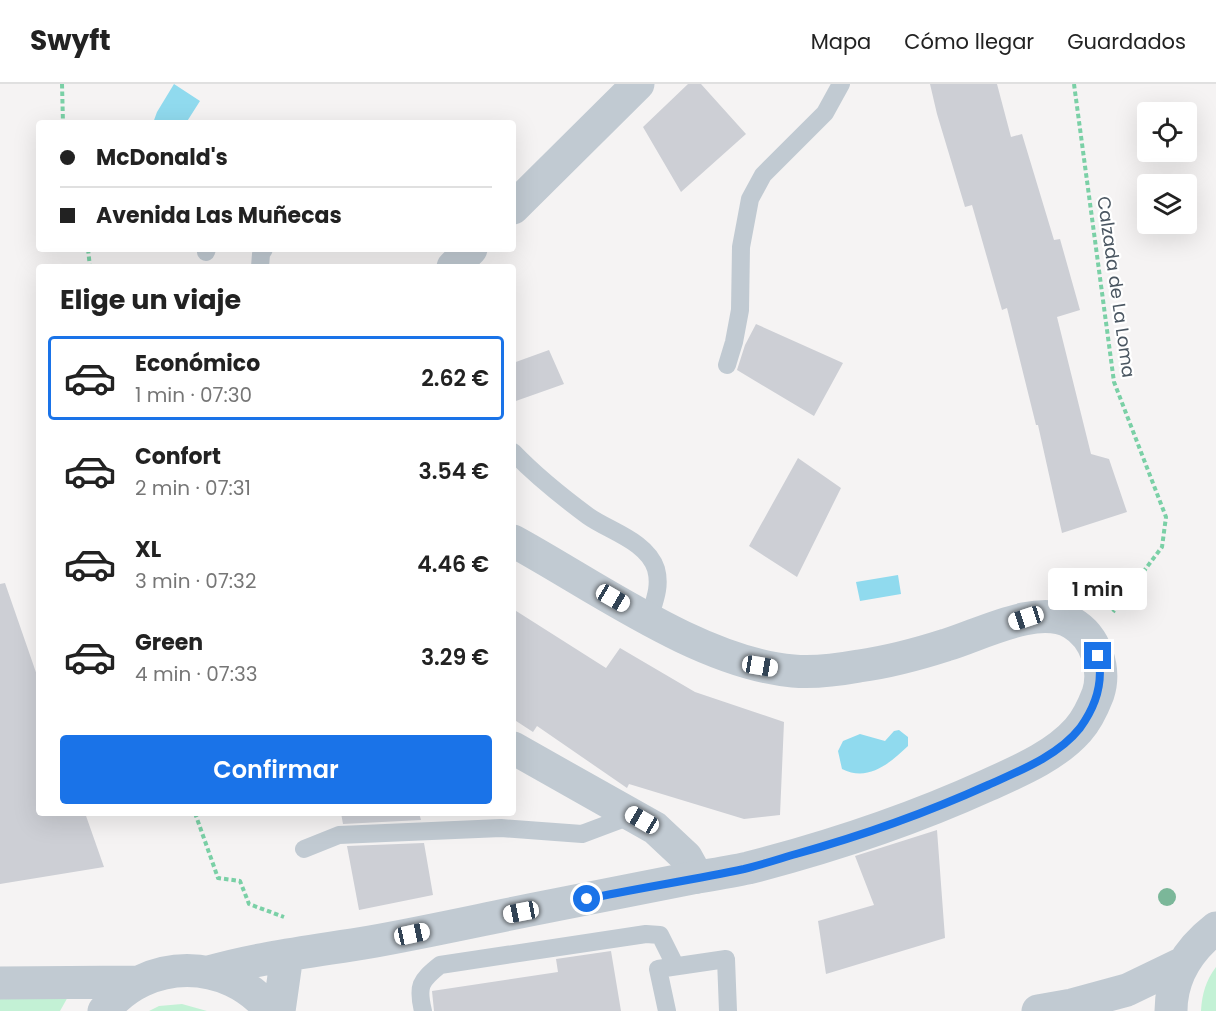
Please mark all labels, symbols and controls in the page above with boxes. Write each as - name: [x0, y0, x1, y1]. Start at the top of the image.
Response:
- text: Swyft: [30, 21, 111, 60]
- text: Mapa: [811, 27, 871, 56]
- text: Cómo llegar: [904, 27, 1034, 56]
- text: Guardados: [1067, 27, 1186, 56]
- map controls: [1137, 102, 1197, 234]
- button: locate: [1137, 102, 1197, 162]
- text: McDonald's: [96, 142, 228, 173]
- button: layers: [1137, 174, 1197, 234]
- street label: Calzada de La Loma: [1091, 195, 1142, 379]
- text: Avenida Las Muñecas: [96, 200, 342, 231]
- text: Elige un viaje: [60, 281, 241, 318]
- text: Económico: [135, 348, 260, 379]
- icon: car: [63, 351, 117, 405]
- text: 2.62 €: [421, 363, 489, 394]
- text: 1 min · 07:30: [135, 381, 252, 409]
- text: Confort: [135, 441, 221, 472]
- icon: car: [63, 444, 117, 498]
- text: 3.54 €: [419, 456, 489, 487]
- text: 2 min · 07:31: [135, 474, 251, 502]
- text: XL: [135, 534, 161, 565]
- icon: car: [63, 537, 117, 591]
- text: 4.46 €: [417, 549, 489, 580]
- text: 3 min · 07:32: [135, 567, 256, 595]
- callout: 1 min: [1048, 569, 1148, 611]
- text: 1 min: [1072, 575, 1123, 603]
- car: [593, 581, 633, 615]
- car: [1006, 604, 1046, 632]
- text: Green: [135, 627, 203, 658]
- icon: car: [63, 630, 117, 684]
- text: 3.29 €: [421, 642, 489, 673]
- route end: [1084, 642, 1111, 669]
- car: [741, 654, 779, 678]
- text: 4 min · 07:33: [135, 660, 257, 688]
- button: Confirmar: [60, 735, 492, 804]
- car: [622, 803, 662, 837]
- route start: [573, 885, 600, 912]
- car: [502, 900, 540, 924]
- car: [393, 921, 431, 947]

